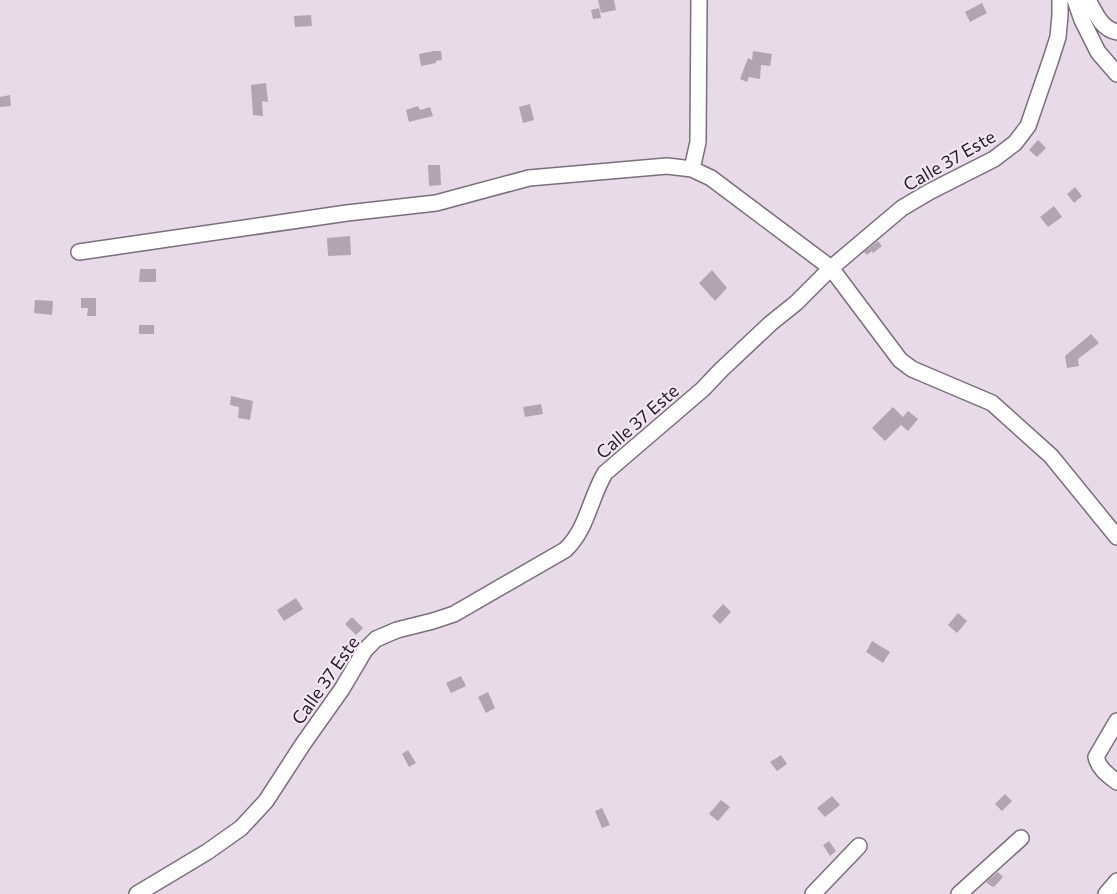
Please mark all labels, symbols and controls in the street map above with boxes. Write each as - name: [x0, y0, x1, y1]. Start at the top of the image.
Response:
- street label: Calle 37 Este: [899, 125, 999, 195]
- street label: Calle 37 Este: [591, 379, 683, 463]
- street label: Calle 37 Este: [287, 632, 363, 728]

